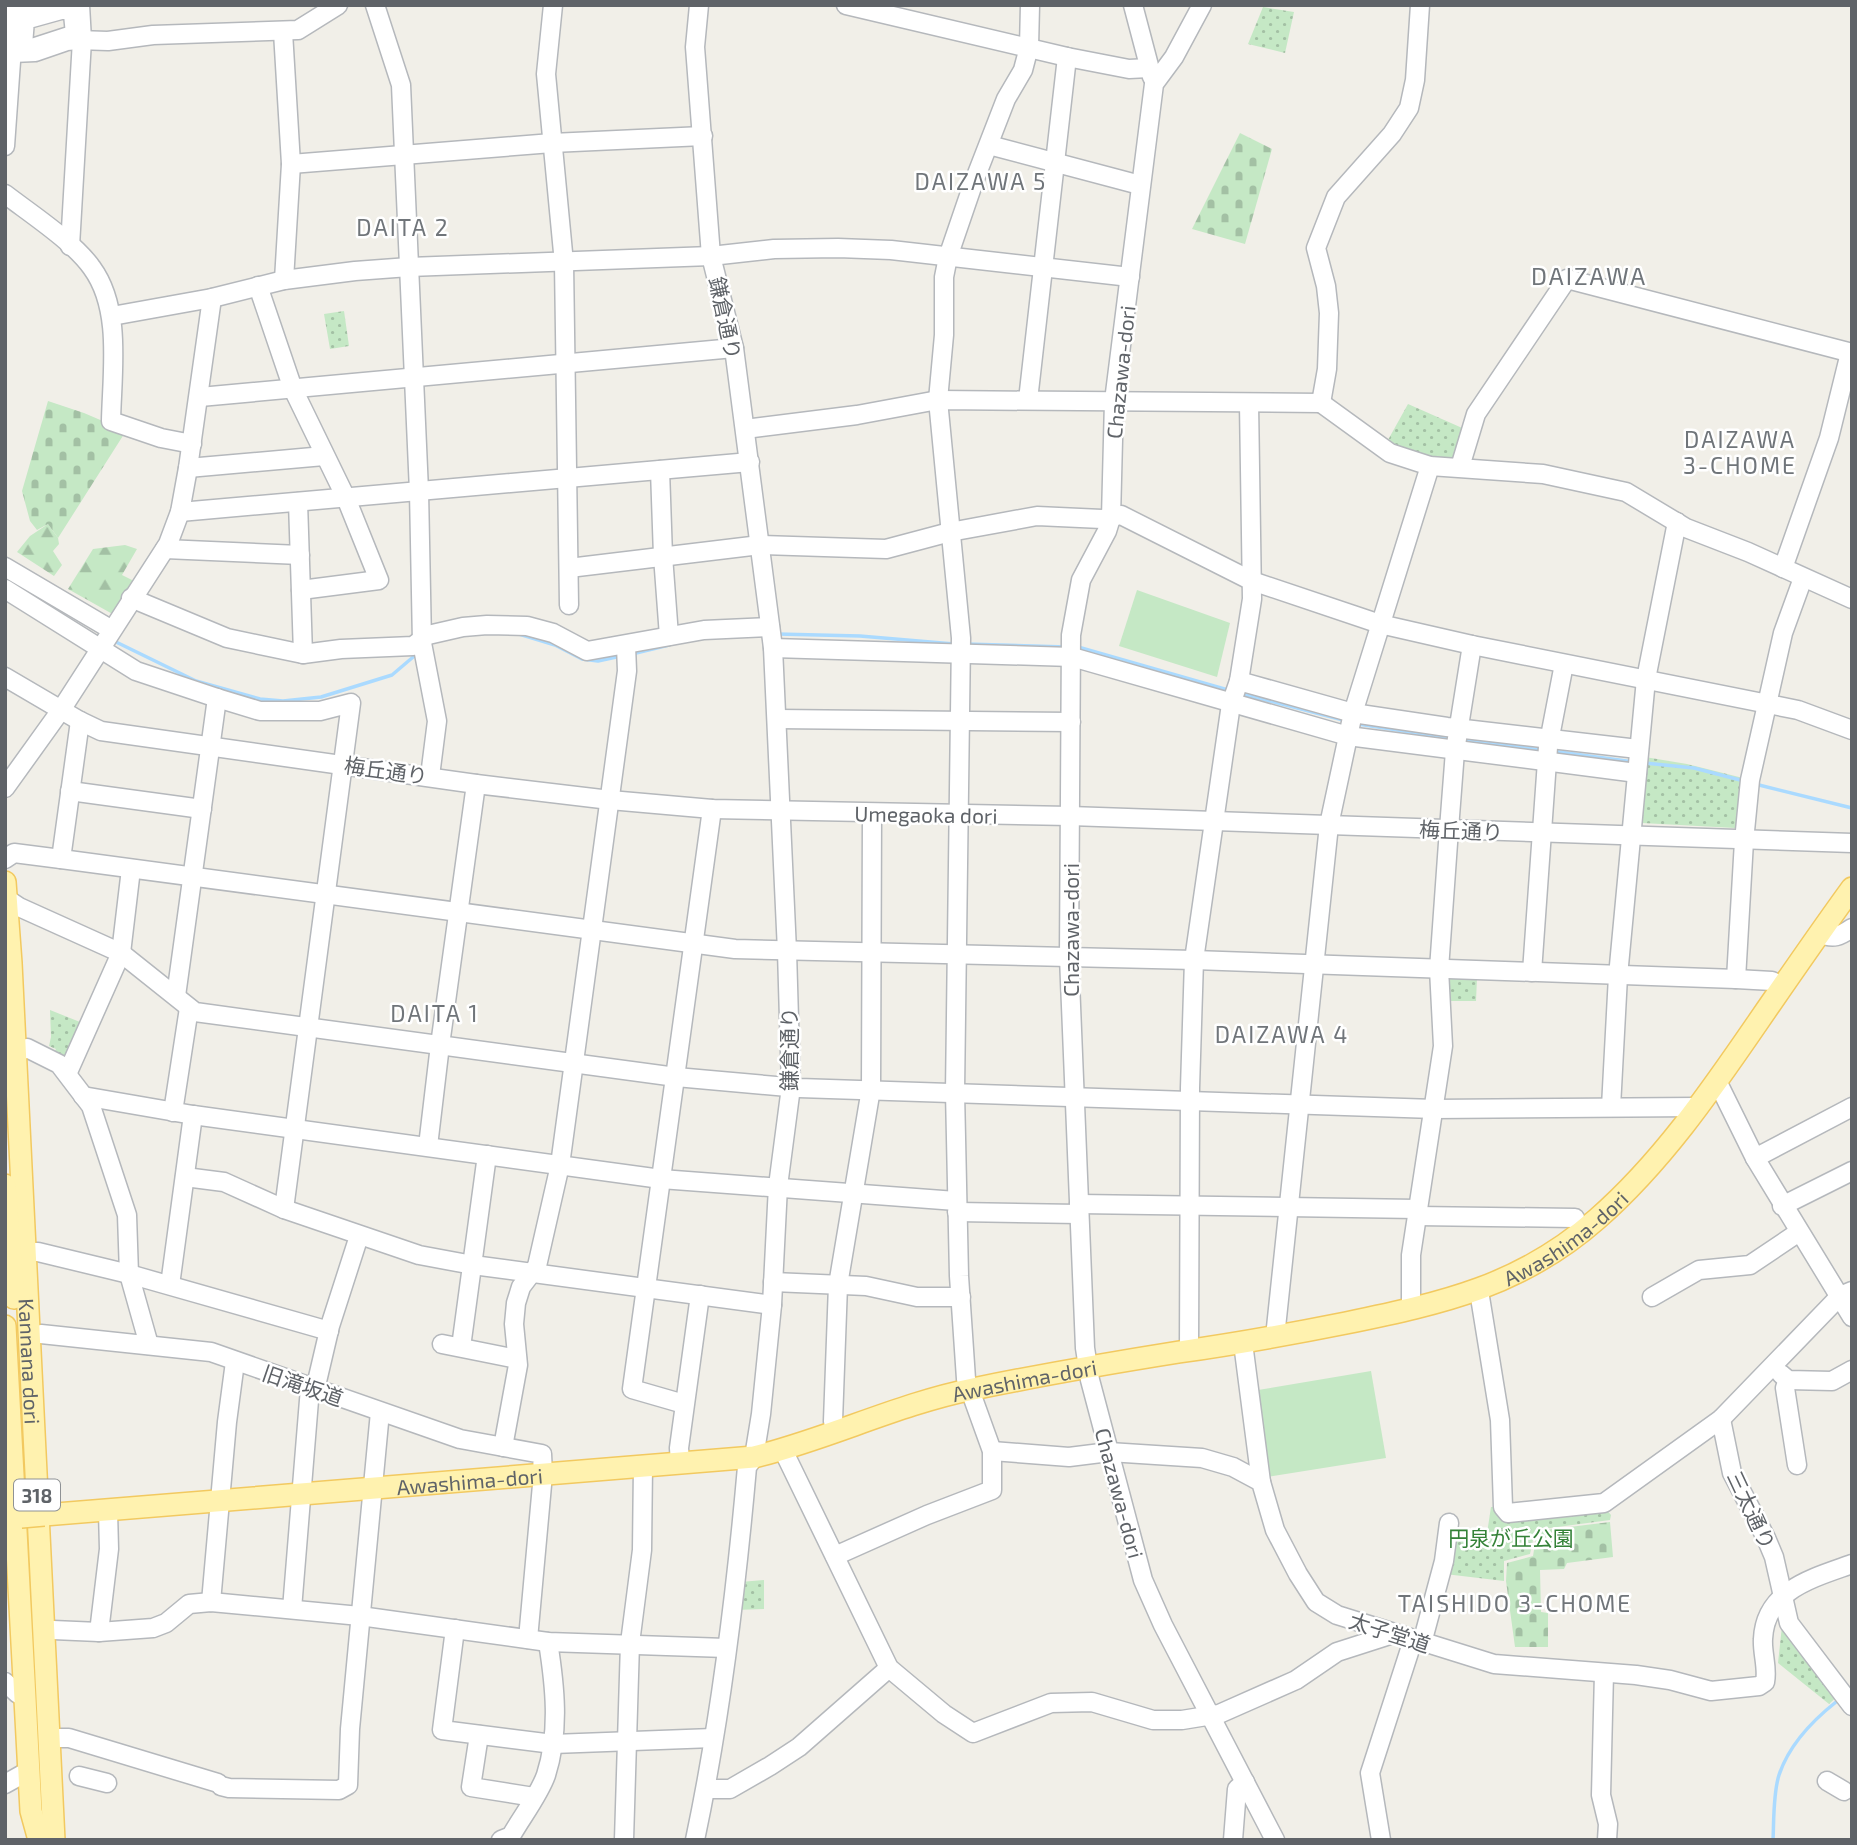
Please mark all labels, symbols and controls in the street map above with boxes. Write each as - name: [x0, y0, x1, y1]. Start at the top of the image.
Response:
- district label: DAIZAWA 5: [915, 167, 1047, 195]
- district label: DAITA 2: [356, 213, 450, 241]
- district label: DAIZAWA: [1531, 261, 1647, 290]
- street label: 鎌倉通り: [705, 274, 747, 362]
- street label: Chazawa-dori: [1101, 304, 1139, 440]
- district label: DAIZAWA 3-CHOME: [1683, 425, 1797, 479]
- street label: 梅丘通り: [343, 752, 429, 788]
- street label: Umegaoka dori: [854, 800, 998, 828]
- street label: 梅丘通り: [1419, 816, 1503, 844]
- street label: Chazawa-dori: [1058, 863, 1083, 997]
- district label: DAITA 1: [390, 999, 480, 1027]
- street label: 鎌倉通り: [776, 1007, 801, 1091]
- district label: DAIZAWA 4: [1215, 1020, 1349, 1048]
- street label: Awashima-dori: [1499, 1185, 1632, 1290]
- street label: Kannana dori: [15, 1298, 46, 1425]
- street label: Awashima-dori: [949, 1353, 1098, 1406]
- street label: 旧滝坂道: [259, 1360, 347, 1410]
- street label: Chazawa-dori: [1091, 1425, 1149, 1561]
- street label: Awashima-dori: [395, 1462, 544, 1499]
- street label: 三太通り: [1723, 1467, 1781, 1553]
- road number: 318: [14, 1480, 60, 1511]
- park label: 円泉が丘公園: [1448, 1525, 1574, 1550]
- district label: TAISHIDO 3-CHOME: [1398, 1589, 1632, 1617]
- street label: 太子堂道: [1346, 1607, 1434, 1657]

